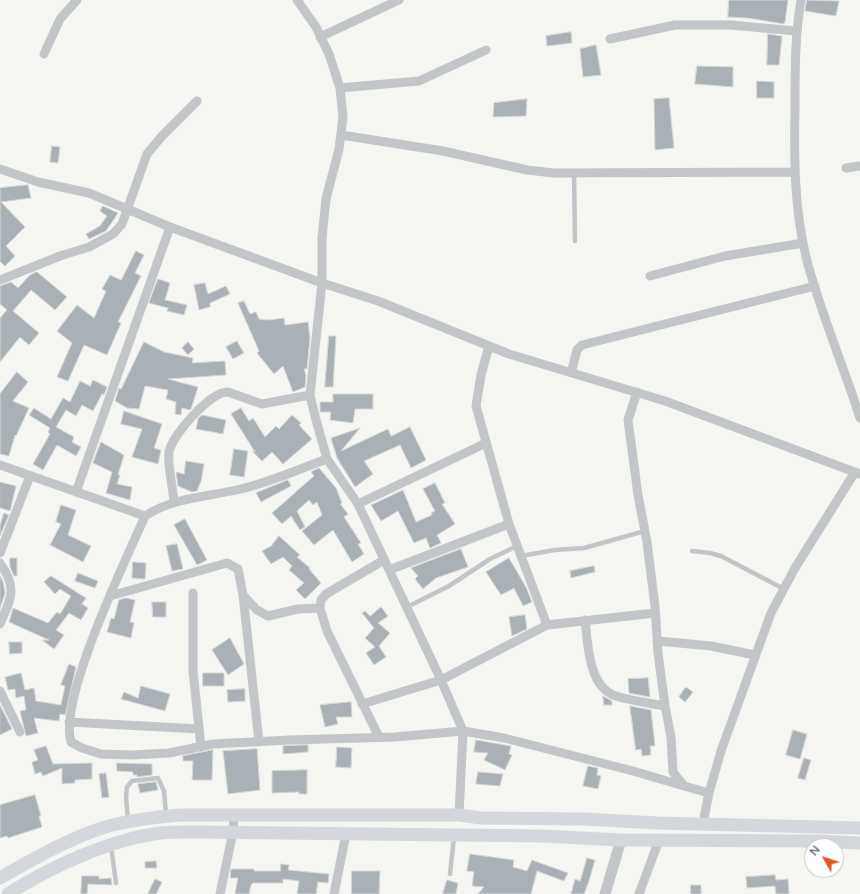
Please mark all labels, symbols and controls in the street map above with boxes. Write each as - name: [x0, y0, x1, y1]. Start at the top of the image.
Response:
- north arrow: [804, 838, 844, 878]
- text: N: [807, 843, 823, 858]

